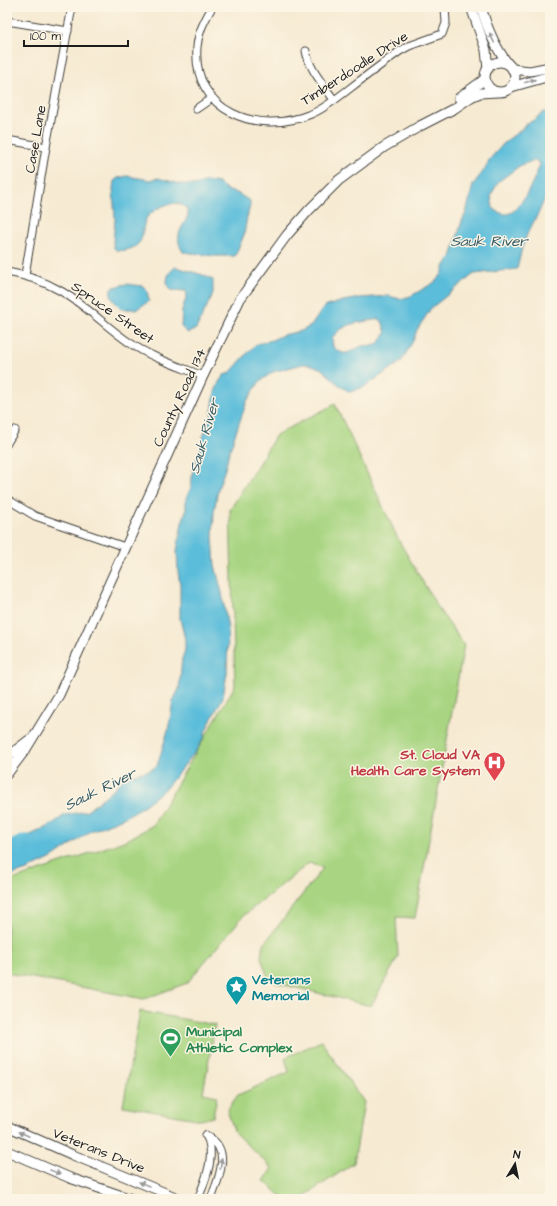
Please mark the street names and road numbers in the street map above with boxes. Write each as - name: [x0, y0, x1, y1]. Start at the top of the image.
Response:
- street label: Timberdoodle Drive: [297, 26, 412, 111]
- street label: Case Lane: [20, 103, 52, 175]
- street label: Spruce Street: [67, 277, 158, 349]
- street label: County Road 134: [148, 344, 212, 450]
- street label: Veterans Drive: [50, 1123, 148, 1179]

